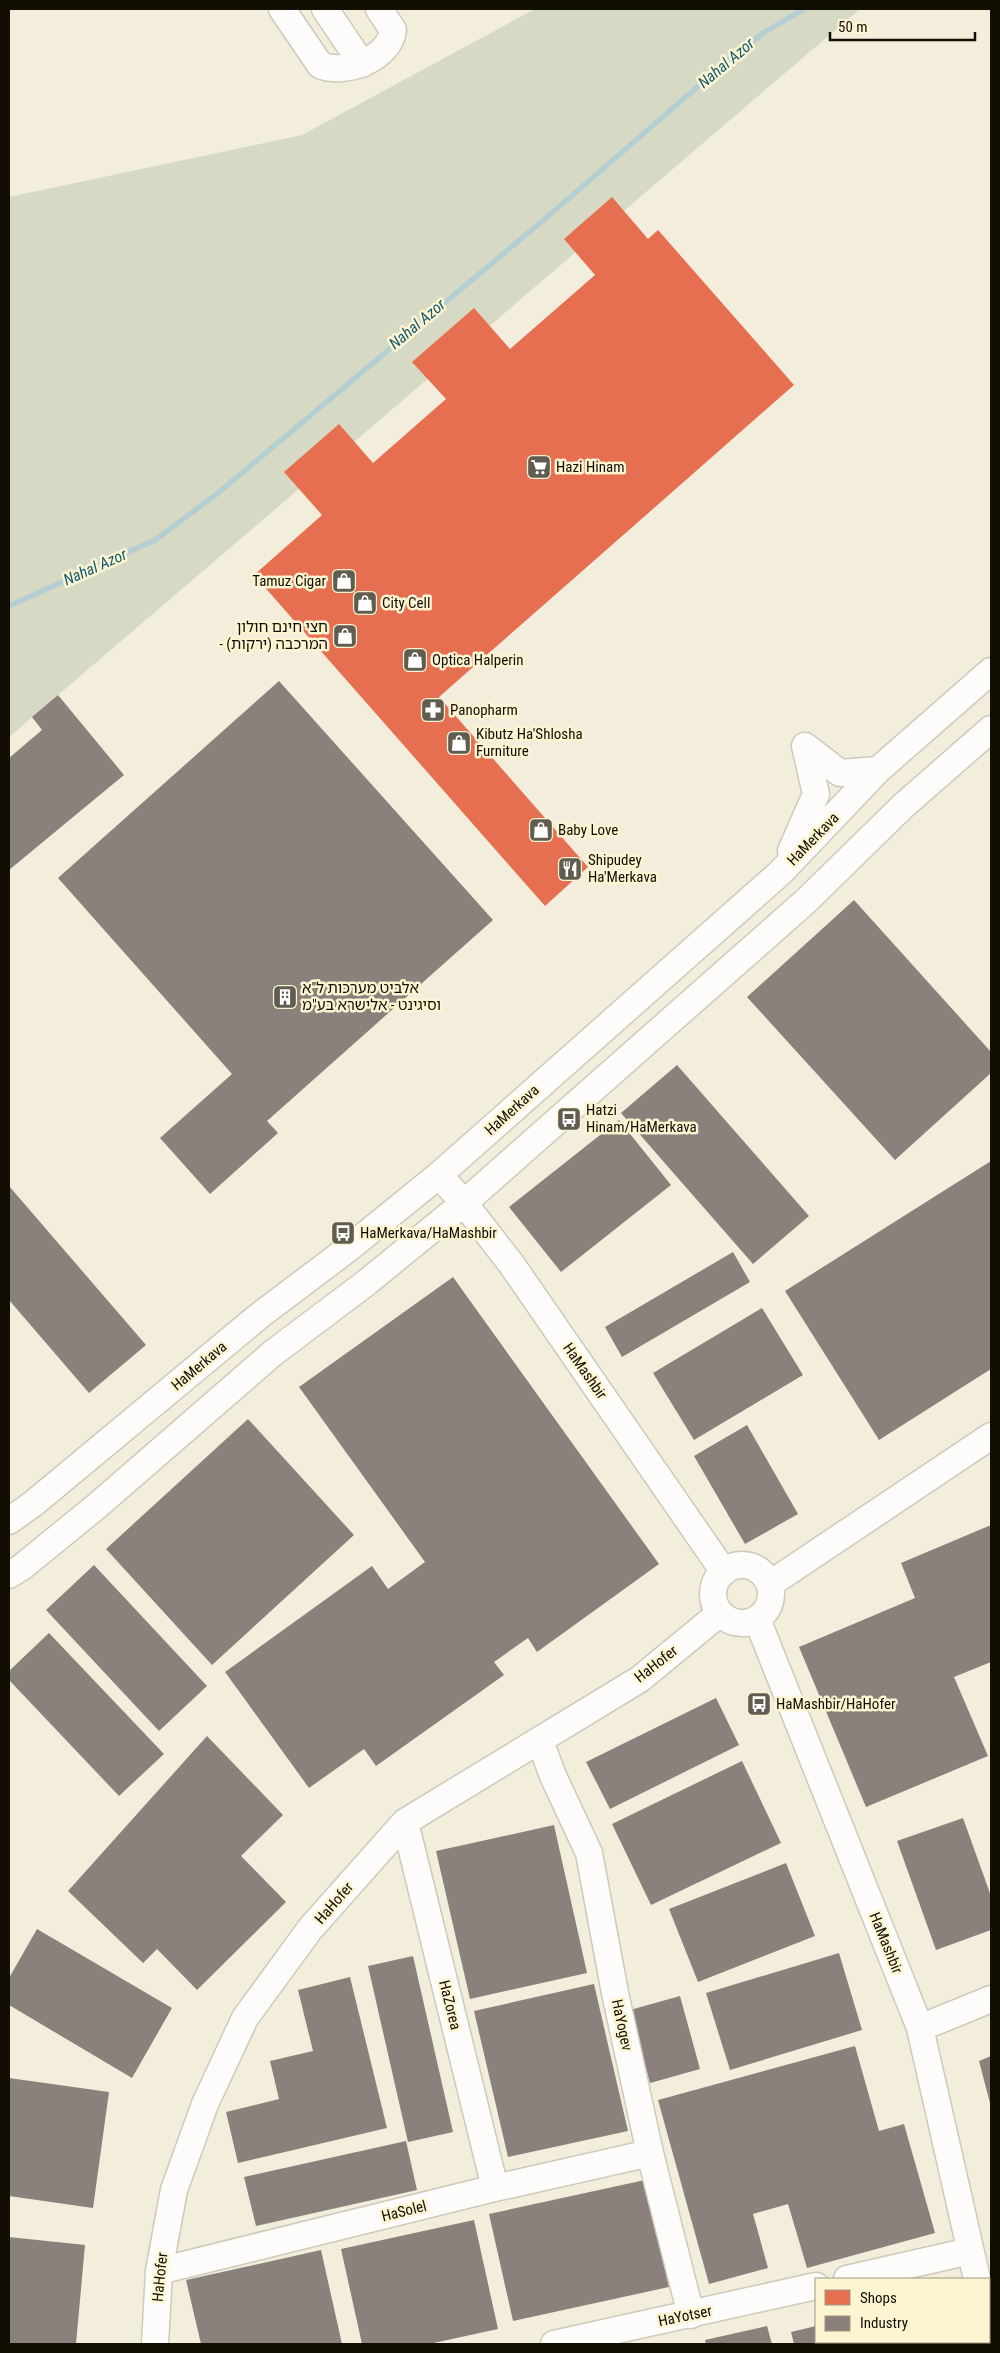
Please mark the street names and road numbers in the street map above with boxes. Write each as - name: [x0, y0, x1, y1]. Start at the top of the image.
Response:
- street label: HaMerkava: [783, 809, 843, 869]
- street label: HaMerkava: [481, 1081, 543, 1139]
- street label: HaMerkava: [168, 1338, 230, 1394]
- street label: HaMashbir: [559, 1339, 611, 1403]
- street label: HaHofer: [631, 1641, 681, 1686]
- street label: HaHofer: [311, 1878, 357, 1928]
- street label: HaMashbir: [866, 1910, 907, 1977]
- street label: HaZorea: [435, 1978, 465, 2032]
- street label: HaYogev: [608, 1998, 636, 2053]
- street label: HaSolel: [380, 2197, 428, 2225]
- street label: HaHofer: [148, 2251, 172, 2303]
- street label: HaYotser: [657, 2301, 714, 2330]

